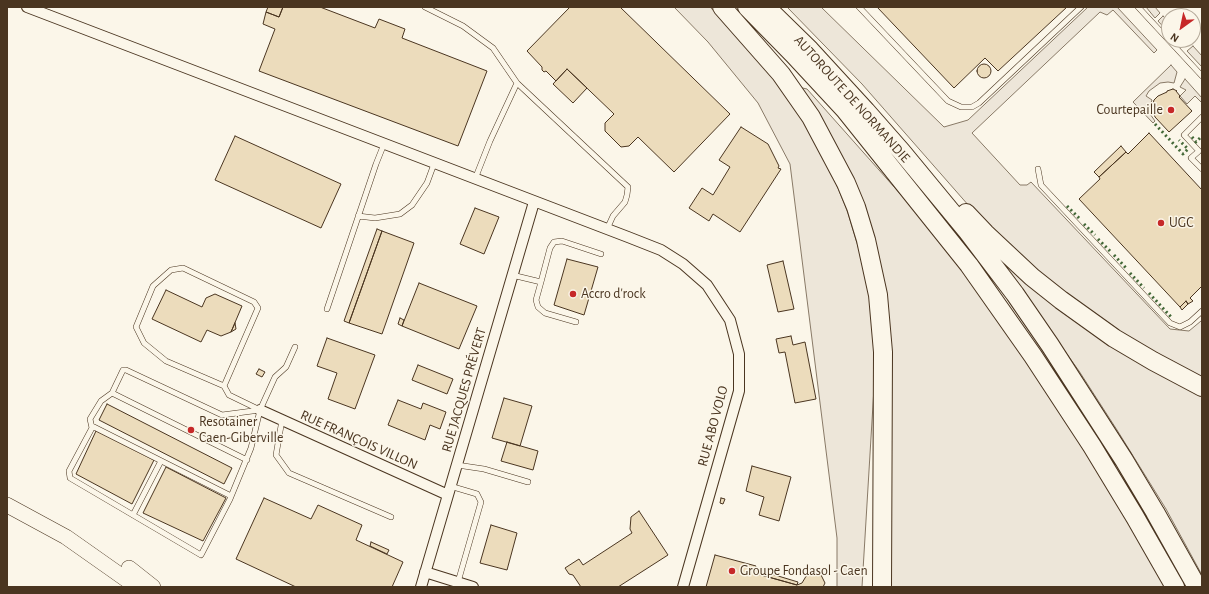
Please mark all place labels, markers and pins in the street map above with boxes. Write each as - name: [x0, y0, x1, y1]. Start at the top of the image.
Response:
- place label: Courtepaille: [1097, 102, 1163, 118]
- marker: Courtepaille: [1166, 105, 1176, 115]
- place label: UGC: [1169, 215, 1193, 231]
- marker: UGC: [1156, 218, 1166, 228]
- place label: Accro d'rock: [581, 286, 646, 302]
- marker: Accro d'rock: [568, 289, 578, 299]
- place label: Resotainer Caen-Giberville: [199, 414, 284, 446]
- marker: Resotainer Caen-Giberville: [186, 425, 196, 435]
- place label: Groupe Fondasol - Caen: [740, 563, 868, 579]
- marker: Groupe Fondasol - Caen: [727, 566, 737, 576]

